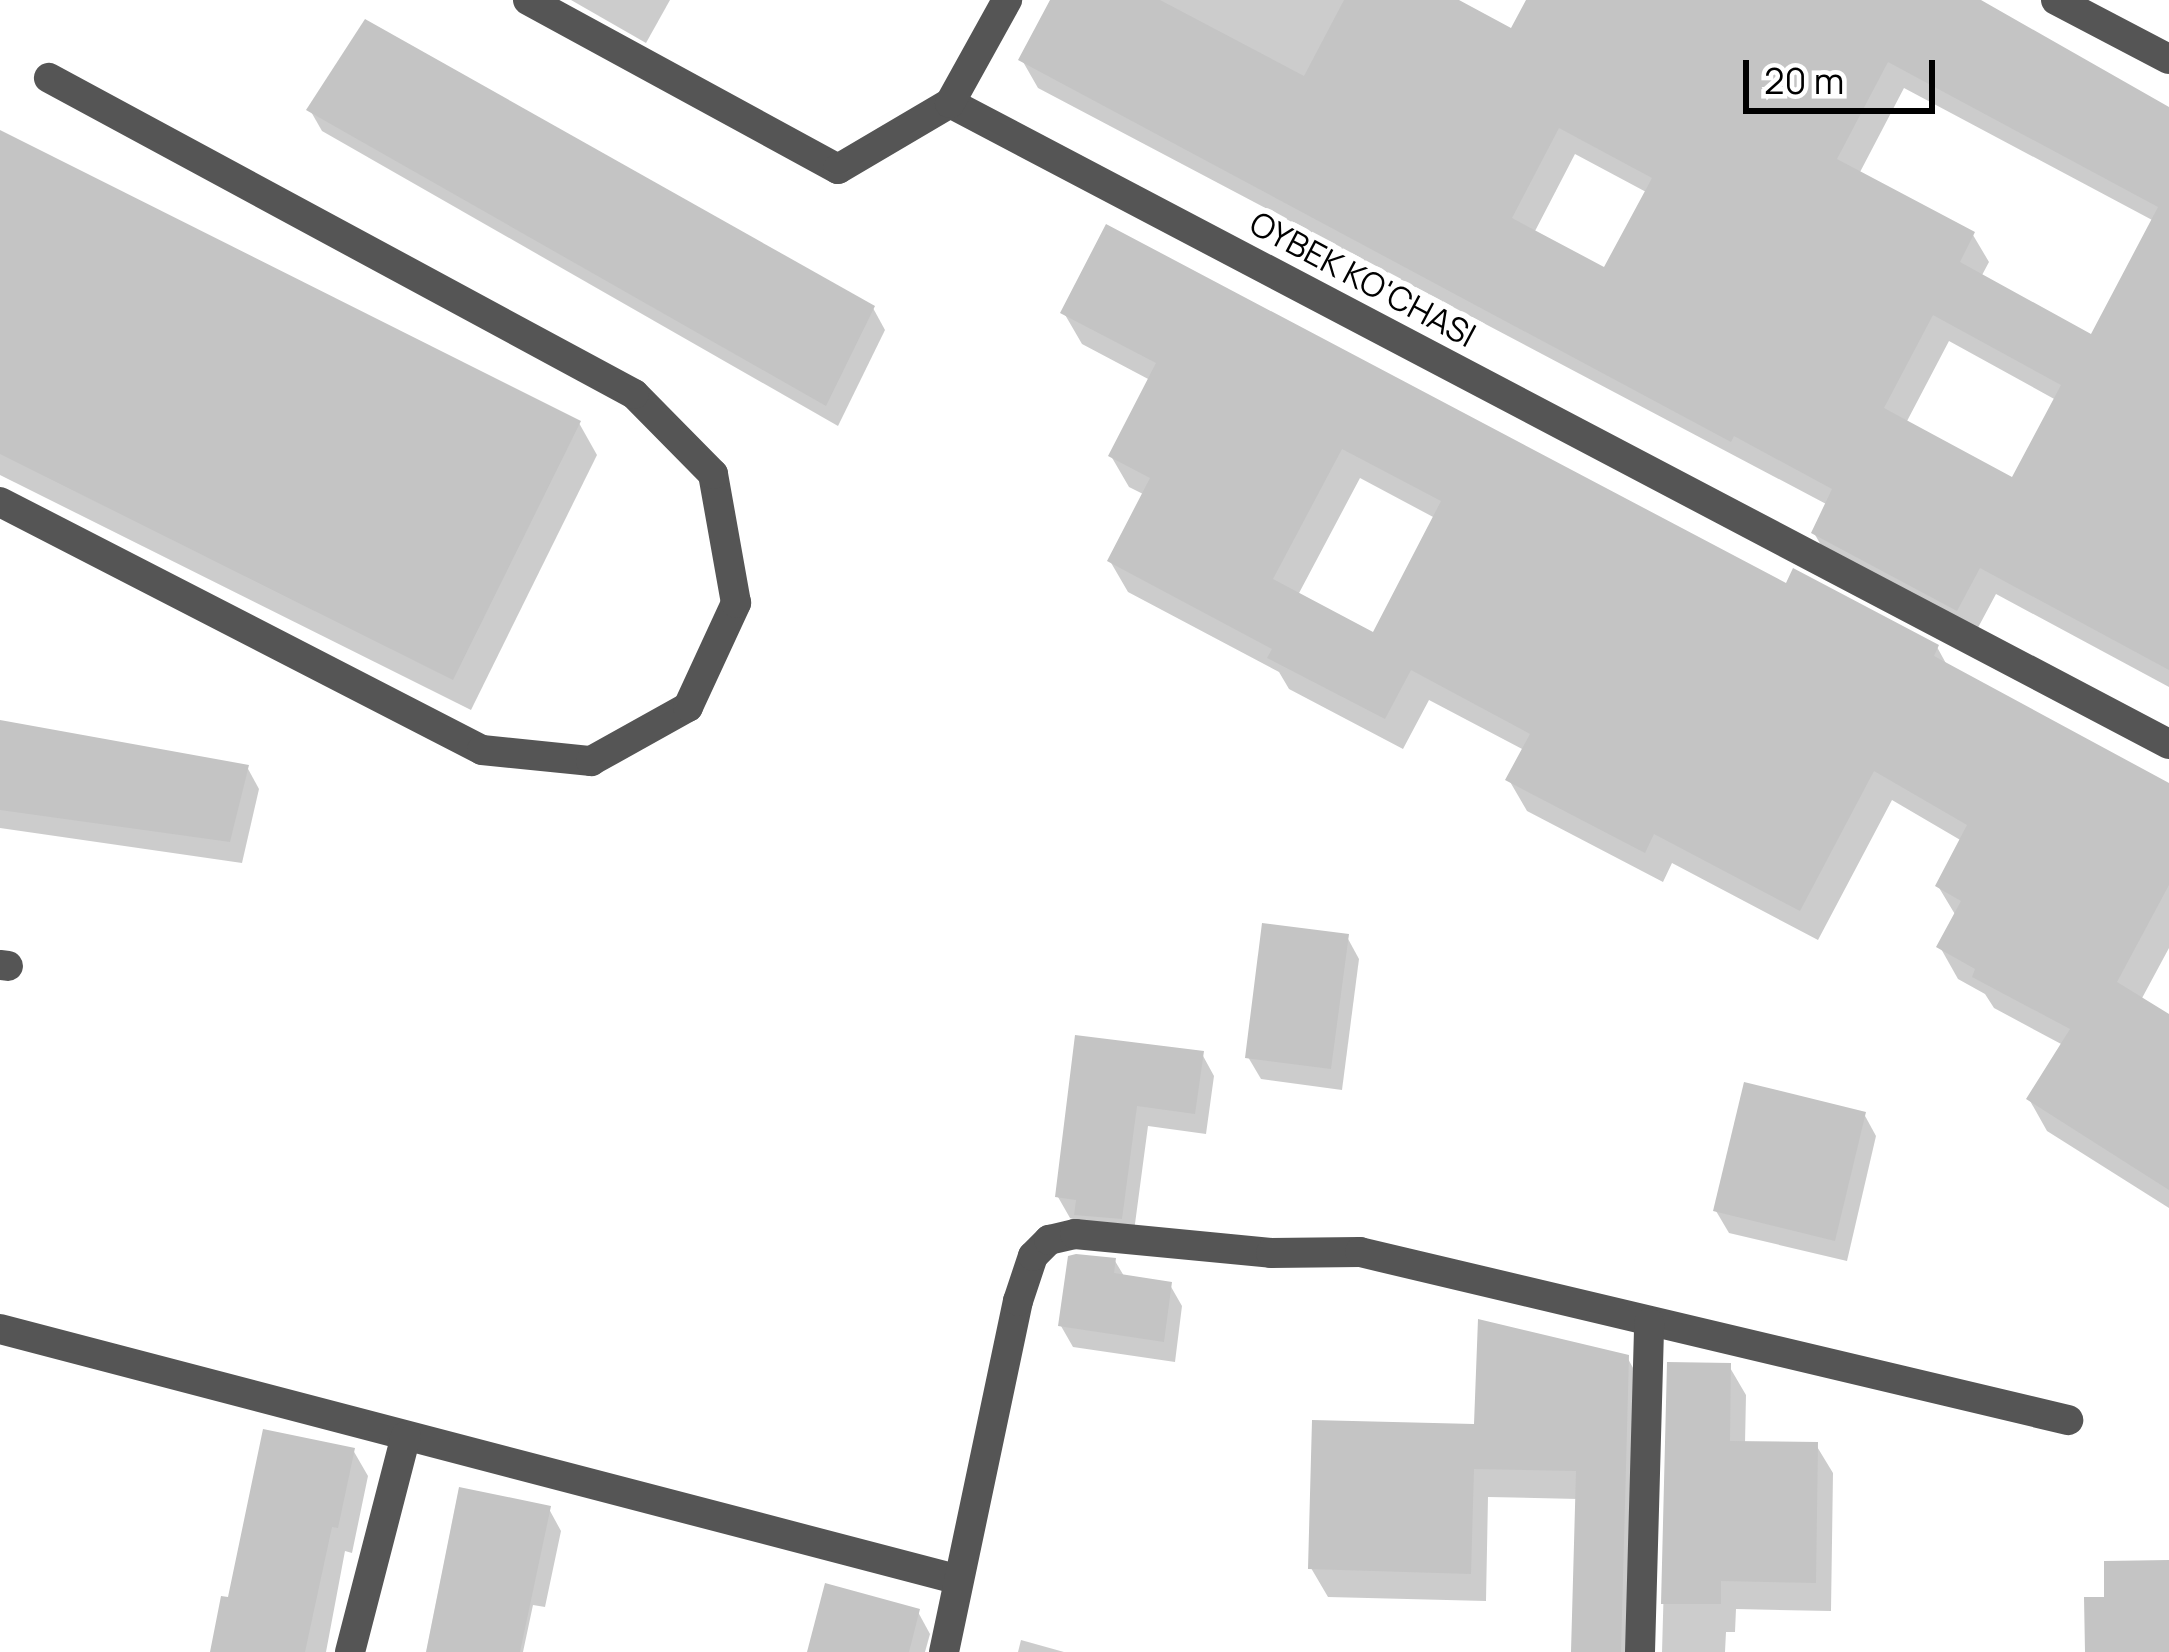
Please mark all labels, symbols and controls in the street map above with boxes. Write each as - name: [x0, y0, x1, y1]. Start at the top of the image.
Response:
- scale bar: [1749, 36, 1941, 110]
- text: 20 m: [1764, 56, 1844, 105]
- street label: OYBEK KO'CHASI: [1243, 203, 1483, 355]

